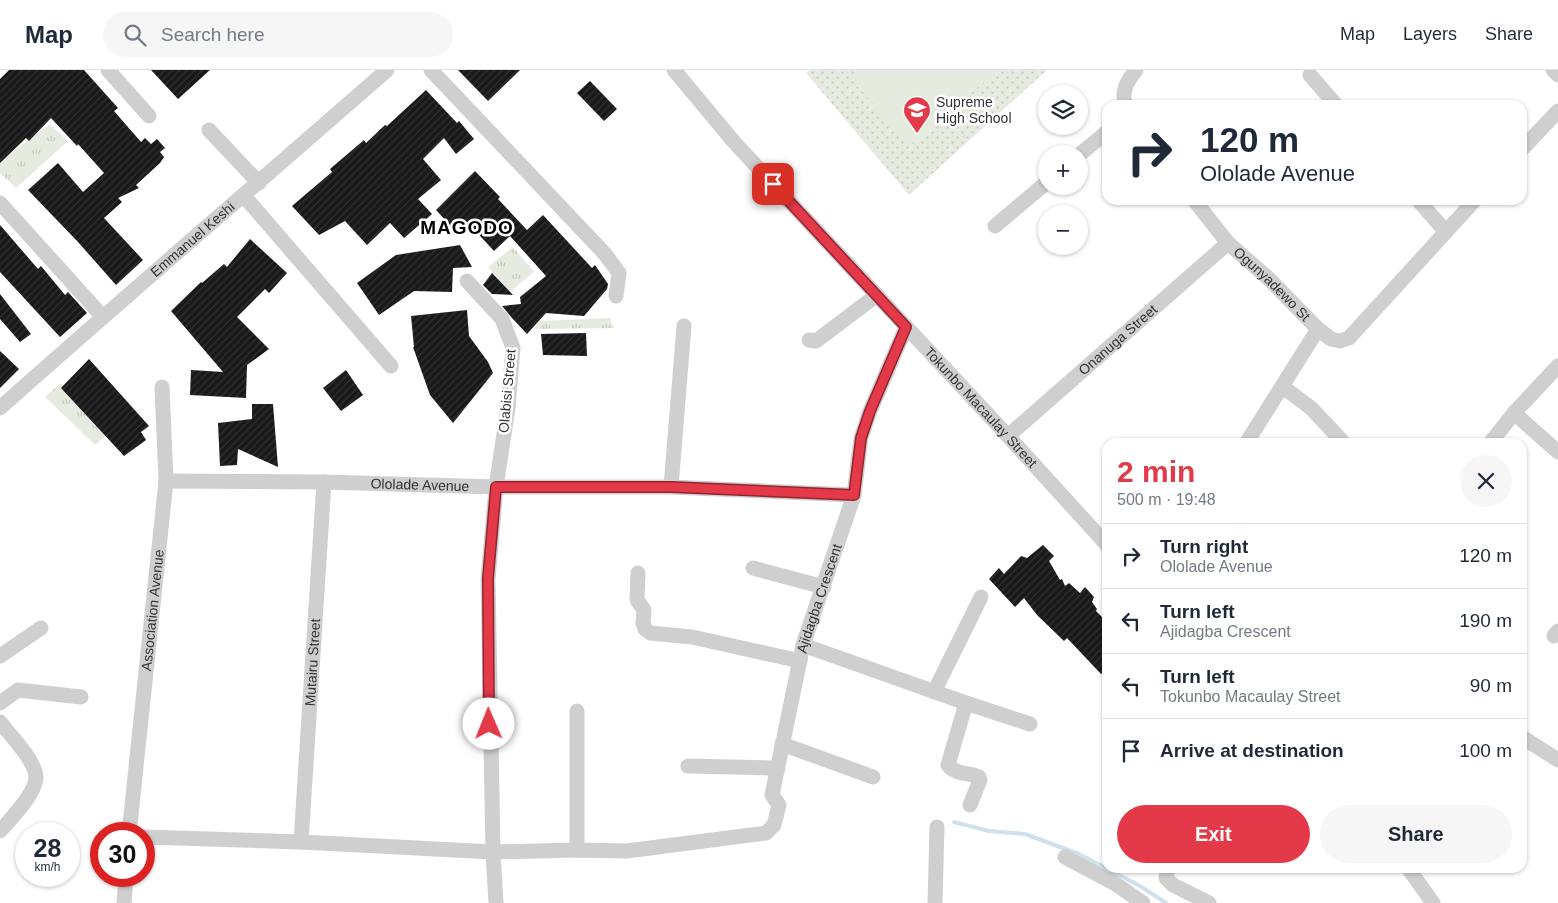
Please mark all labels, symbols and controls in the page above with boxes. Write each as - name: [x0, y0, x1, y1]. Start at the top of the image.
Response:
- search box: [103, 12, 453, 57]
- text: Map: [25, 21, 73, 48]
- icon: search: [121, 21, 149, 49]
- text: Search here: [161, 24, 265, 45]
- text: Map: [1340, 24, 1375, 44]
- text: Layers: [1403, 24, 1457, 44]
- text: Share: [1485, 24, 1533, 44]
- map controls: [1038, 85, 1088, 255]
- button: layers: [1038, 85, 1088, 135]
- place label: Supreme High School: [936, 94, 1012, 126]
- school or university icon: Supreme High School: [902, 95, 932, 134]
- icon: right: [1117, 120, 1182, 185]
- text: 120 m: [1200, 120, 1299, 159]
- button: +: [1038, 145, 1088, 195]
- text: Ololade Avenue: [1200, 161, 1355, 186]
- pin: [752, 163, 794, 205]
- icon: arrive: [759, 170, 787, 198]
- street label: Emmanuel Keshi: [147, 198, 238, 280]
- button: −: [1038, 205, 1088, 255]
- district label: MAGODO: [420, 217, 514, 238]
- street label: Ogunyadewo St: [1231, 244, 1314, 324]
- street label: Onanuga Street: [1075, 301, 1160, 378]
- street label: Tokunbo Macaulay Street: [921, 344, 1041, 471]
- street label: Olabisi Street: [495, 348, 519, 434]
- text: 2 min: [1117, 455, 1195, 488]
- button: close: [1460, 455, 1512, 507]
- street label: Ololade Avenue: [370, 475, 470, 494]
- text: 500 m · 19:48: [1117, 491, 1216, 508]
- text: Turn right: [1160, 536, 1248, 557]
- street label: Ajidagba Crescent: [794, 542, 845, 655]
- icon: right: [1117, 542, 1145, 570]
- text: 120 m: [1459, 545, 1512, 566]
- street label: Association Avenue: [138, 548, 167, 672]
- text: Ololade Avenue: [1160, 558, 1273, 575]
- text: Turn left: [1160, 601, 1235, 622]
- icon: left: [1117, 607, 1145, 635]
- text: 190 m: [1459, 610, 1512, 631]
- street label: Mutairu Street: [302, 618, 323, 707]
- text: Ajidagba Crescent: [1160, 623, 1291, 640]
- text: Turn left: [1160, 666, 1235, 687]
- icon: left: [1117, 672, 1145, 700]
- text: 90 m: [1470, 675, 1512, 696]
- text: Tokunbo Macaulay Street: [1160, 688, 1341, 705]
- position arrow: [462, 697, 514, 749]
- icon: arrive: [1117, 737, 1145, 765]
- text: Arrive at destination: [1160, 740, 1344, 761]
- text: 100 m: [1459, 740, 1512, 761]
- button: Exit: [1117, 805, 1310, 863]
- button: Share: [1320, 805, 1512, 863]
- speed limit sign: 30: [90, 822, 155, 887]
- text: 28: [34, 834, 61, 862]
- text: km/h: [34, 860, 61, 874]

